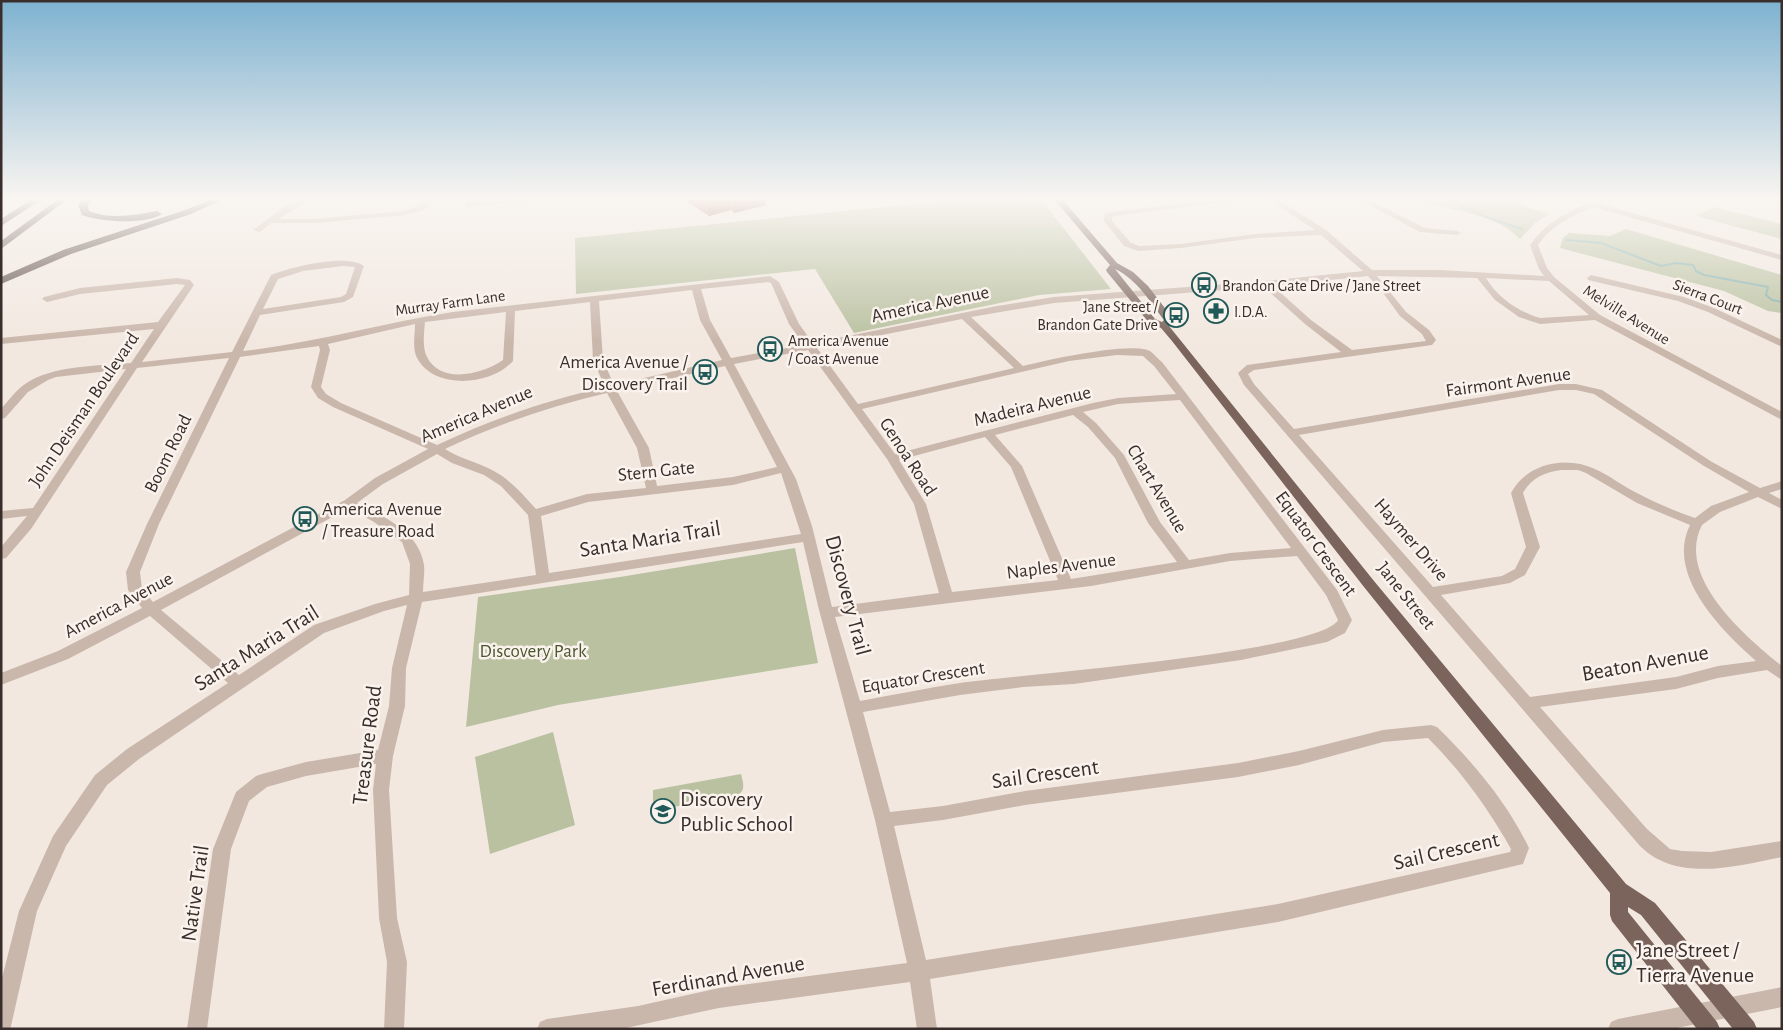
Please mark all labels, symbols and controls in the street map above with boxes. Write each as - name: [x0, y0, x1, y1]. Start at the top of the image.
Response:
- bus stop icon: Brandon Gate Drive / Jane Street: [1191, 272, 1217, 298]
- street label: Sierra Court: [1671, 276, 1745, 318]
- place label: Brandon Gate Drive / Jane Street: [1222, 278, 1421, 294]
- street label: Melville Avenue: [1580, 282, 1673, 348]
- street label: America Avenue: [870, 283, 991, 326]
- street label: Murray Farm Lane: [394, 287, 506, 320]
- pharmacy icon: I.D.A.: [1203, 298, 1229, 324]
- place label: Jane Street / Brandon Gate Drive: [1037, 299, 1158, 333]
- bus stop icon: Jane Street / Brandon Gate Drive: [1163, 302, 1189, 328]
- place label: I.D.A.: [1234, 304, 1268, 320]
- street label: John Deisman Boulevard: [26, 329, 143, 490]
- place label: America Avenue / Coast Avenue: [788, 333, 889, 367]
- bus stop icon: America Avenue / Coast Avenue: [757, 336, 783, 362]
- place label: America Avenue / Discovery Trail: [560, 353, 689, 394]
- bus stop icon: America Avenue / Discovery Trail: [692, 359, 718, 385]
- street label: Fairmont Avenue: [1445, 364, 1572, 401]
- street label: America Avenue: [418, 382, 535, 447]
- street label: Madeira Avenue: [972, 383, 1093, 430]
- street label: Boom Road: [141, 411, 196, 496]
- street label: Genoa Road: [876, 414, 940, 499]
- street label: Chart Avenue: [1123, 441, 1190, 536]
- street label: Stern Gate: [617, 458, 696, 485]
- street label: Equator Crescent: [1272, 488, 1360, 600]
- street label: Haymer Drive: [1370, 495, 1452, 585]
- place label: America Avenue / Treasure Road: [322, 500, 442, 541]
- bus stop icon: America Avenue / Treasure Road: [292, 506, 318, 532]
- street label: Santa Maria Trail: [578, 517, 722, 561]
- street label: Discovery Trail: [821, 533, 875, 658]
- street label: Naples Avenue: [1005, 550, 1117, 583]
- street label: Jane Street: [1373, 559, 1439, 633]
- street label: America Avenue: [61, 569, 176, 642]
- street label: Santa Maria Trail: [190, 601, 323, 695]
- street label: Beaton Avenue: [1580, 641, 1710, 685]
- park label: Discovery Park: [479, 642, 587, 661]
- street label: Equator Crescent: [860, 658, 986, 697]
- street label: Treasure Road: [349, 684, 385, 806]
- street label: Sail Crescent: [990, 756, 1100, 792]
- place label: Discovery Public School: [680, 788, 793, 835]
- school or university icon: Discovery Public School: [650, 798, 676, 824]
- street label: Sail Crescent: [1391, 828, 1501, 874]
- street label: Native Trail: [177, 844, 213, 943]
- place label: Jane Street / Tierra Avenue: [1636, 939, 1754, 986]
- bus stop icon: Jane Street / Tierra Avenue: [1606, 949, 1632, 975]
- street label: Ferdinand Avenue: [650, 952, 806, 1000]

